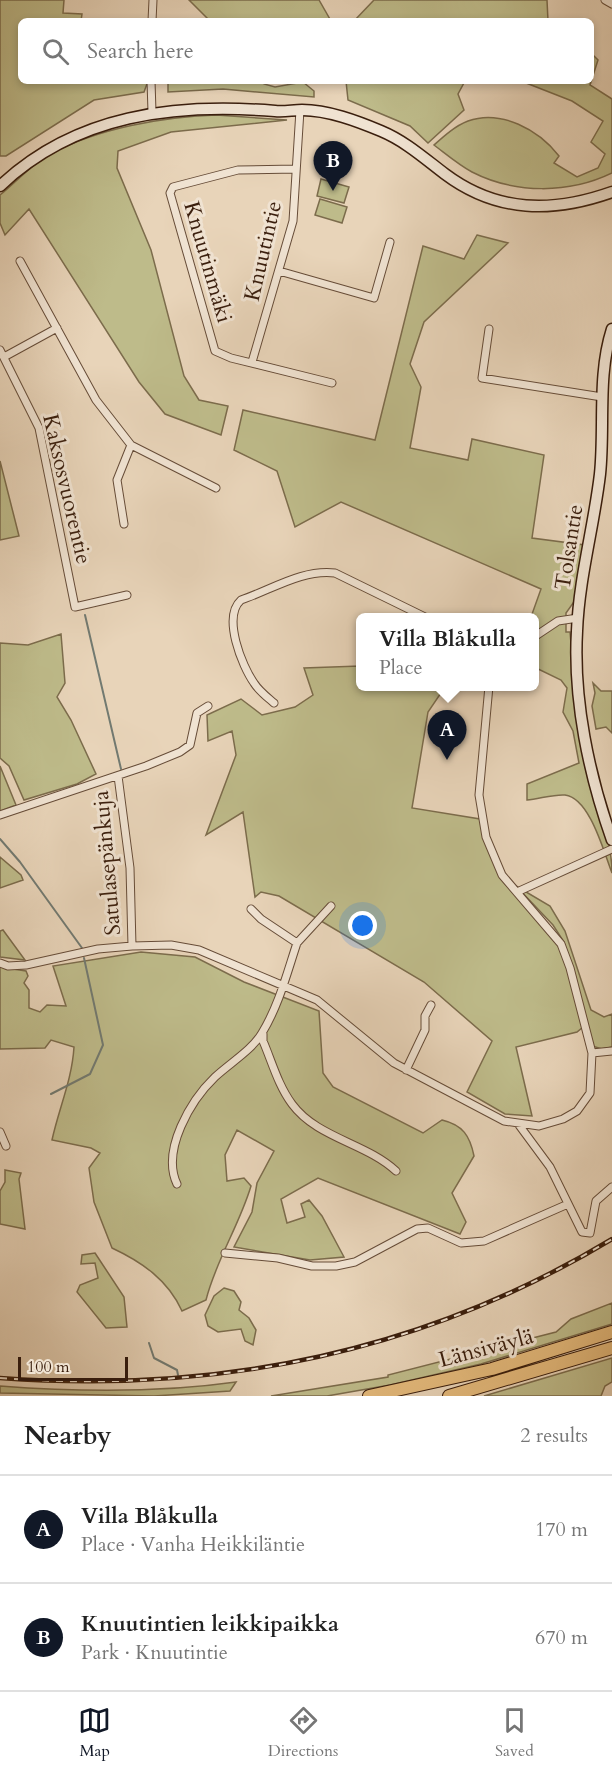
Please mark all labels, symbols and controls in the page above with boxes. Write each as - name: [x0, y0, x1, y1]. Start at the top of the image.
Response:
- search box: [18, 18, 594, 84]
- icon: search: [39, 35, 72, 68]
- text: Search here: [87, 36, 194, 66]
- pin: B: [314, 142, 352, 191]
- street label: Knuutinmäki: [176, 198, 240, 326]
- street label: Knuutintie: [237, 198, 289, 304]
- street label: Kaksosvuorentie: [35, 411, 99, 567]
- street label: Tolsantie: [547, 502, 591, 592]
- popup: [356, 613, 539, 691]
- text: Villa Blåkulla: [379, 624, 516, 654]
- text: Place: [379, 654, 423, 681]
- pin: A: [428, 710, 466, 760]
- street label: Satulasepänkuja: [86, 789, 128, 937]
- your location: [348, 911, 377, 940]
- street label: Länsiväylä: [435, 1321, 537, 1375]
- scale bar: [18, 1354, 128, 1382]
- text: 100 m: [27, 1356, 69, 1378]
- text: Nearby: [24, 1418, 112, 1453]
- text: 2 results: [520, 1422, 588, 1449]
- text: Villa Blåkulla: [81, 1501, 218, 1531]
- text: A: [36, 1516, 51, 1543]
- text: 170 m: [535, 1516, 588, 1543]
- text: Place · Vanha Heikkiläntie: [81, 1531, 305, 1558]
- text: Knuutintien leikkipaikka: [81, 1609, 339, 1639]
- text: B: [36, 1624, 51, 1651]
- text: 670 m: [535, 1624, 588, 1651]
- text: Park · Knuutintie: [81, 1639, 228, 1666]
- tab: Map: [78, 1704, 111, 1762]
- tab: Directions: [268, 1704, 338, 1762]
- tab: Saved: [495, 1704, 534, 1762]

